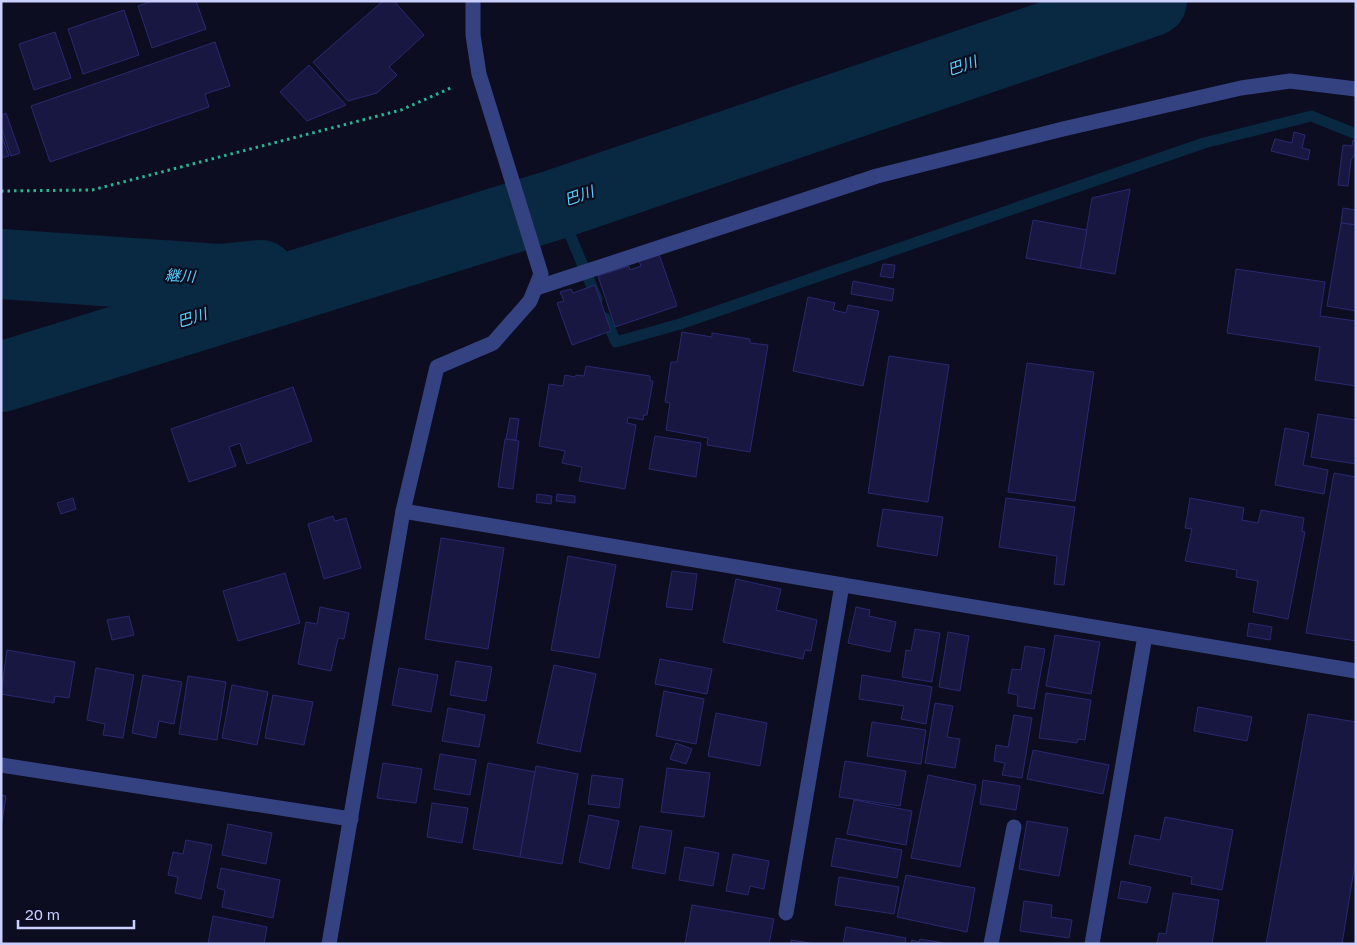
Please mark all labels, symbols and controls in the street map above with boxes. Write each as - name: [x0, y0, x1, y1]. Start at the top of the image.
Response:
- water label: 巴川: [945, 51, 981, 78]
- water label: 巴川: [562, 181, 598, 208]
- water label: 継川: [164, 265, 198, 285]
- water label: 巴川: [175, 303, 211, 330]
- scale bar: [18, 898, 134, 930]
- text: 20 m: [25, 905, 60, 923]

